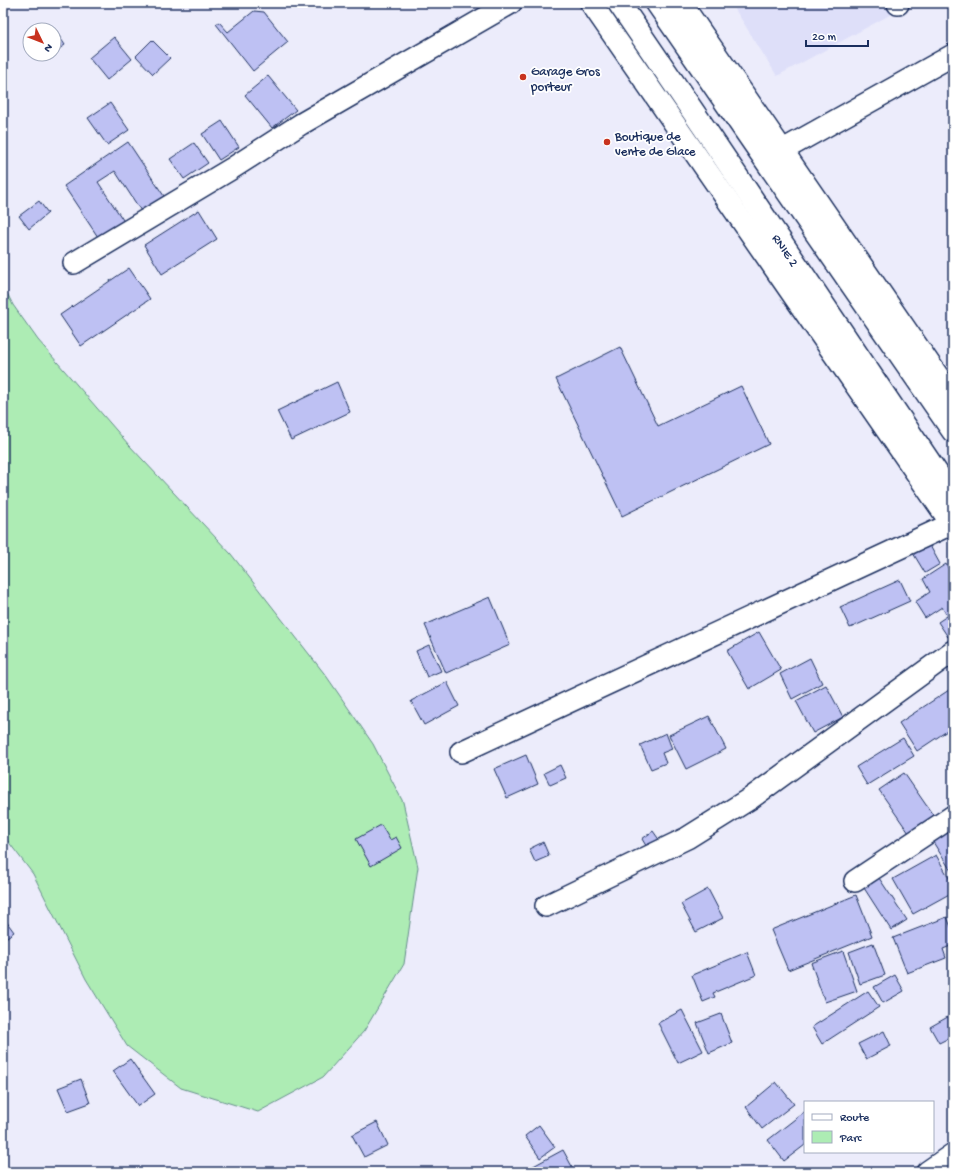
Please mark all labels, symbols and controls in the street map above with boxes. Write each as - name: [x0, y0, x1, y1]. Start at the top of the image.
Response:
- north arrow: [22, 22, 62, 62]
- scale bar: [806, 22, 868, 48]
- text: 20 m: [812, 31, 837, 45]
- text: N: [41, 41, 55, 54]
- place label: Garage Gros porteur: [530, 65, 601, 95]
- marker: Garage Gros porteur: [518, 72, 528, 82]
- place label: Boutique de vente de Glace: [614, 130, 696, 160]
- marker: Boutique de vente de Glace: [602, 137, 612, 147]
- street label: RNIE 2: [768, 232, 801, 271]
- legend: [804, 1101, 934, 1153]
- text: Route: [840, 1112, 870, 1126]
- text: Parc: [839, 1132, 863, 1146]

